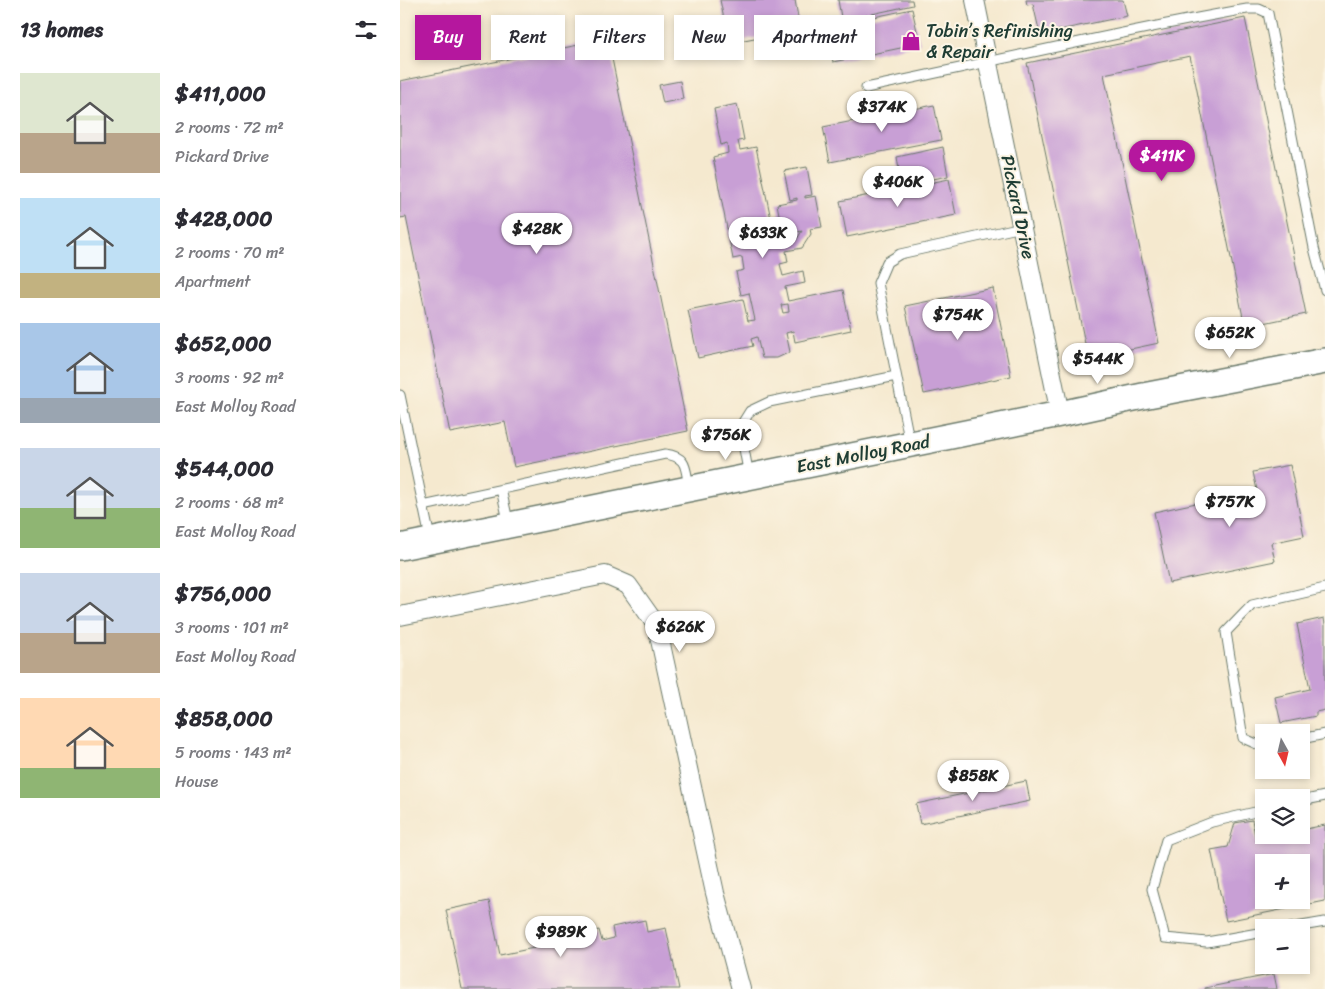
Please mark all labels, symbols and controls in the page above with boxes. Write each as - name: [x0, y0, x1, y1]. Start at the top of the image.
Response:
- text: 13 homes: [20, 11, 103, 49]
- chip: Buy: [415, 15, 481, 60]
- chip: Rent: [491, 15, 565, 60]
- chip: Filters: [575, 15, 664, 60]
- chip: New: [674, 15, 744, 60]
- chip: Apartment: [754, 15, 875, 60]
- place label: Tobin’s Refinishing & Repair: [926, 15, 1073, 68]
- icon: filters: [352, 16, 380, 44]
- shop icon: Tobin’s Refinishing & Repair: [900, 30, 922, 52]
- text: $411,000: [175, 75, 266, 113]
- pin: $374K: [847, 90, 917, 133]
- text: $374K: [858, 92, 906, 121]
- icon: home: [60, 93, 120, 153]
- text: 2 rooms · 72 m²: [175, 113, 284, 142]
- pin: $411K: [1127, 140, 1197, 182]
- text: $411K: [1140, 141, 1184, 170]
- text: Pickard Drive: [175, 142, 269, 171]
- street label: Pickard Drive: [991, 152, 1045, 262]
- pin: $406K: [863, 166, 933, 208]
- text: $406K: [873, 167, 923, 196]
- text: $428,000: [175, 200, 273, 238]
- pin: $428K: [502, 212, 572, 255]
- text: $428K: [512, 214, 562, 243]
- pin: $633K: [728, 216, 798, 259]
- icon: home: [60, 218, 120, 278]
- text: $633K: [739, 218, 787, 247]
- text: 2 rooms · 70 m²: [175, 238, 285, 267]
- text: Apartment: [175, 267, 251, 296]
- pin: $754K: [923, 298, 993, 341]
- text: $754K: [933, 300, 983, 329]
- pin: $652K: [1195, 316, 1265, 359]
- text: $652K: [1206, 318, 1254, 347]
- text: $652,000: [175, 325, 271, 363]
- pin: $544K: [1063, 342, 1133, 385]
- icon: home: [60, 343, 120, 403]
- text: $544K: [1073, 344, 1123, 373]
- text: 3 rooms · 92 m²: [175, 363, 284, 392]
- text: East Molloy Road: [175, 392, 295, 421]
- pin: $756K: [691, 418, 761, 461]
- text: $756K: [702, 420, 750, 449]
- street label: East Molloy Road: [793, 425, 934, 483]
- text: $544,000: [175, 450, 274, 488]
- icon: home: [60, 468, 120, 528]
- pin: $757K: [1195, 486, 1265, 528]
- text: $757K: [1206, 487, 1254, 516]
- text: 2 rooms · 68 m²: [175, 488, 284, 517]
- text: East Molloy Road: [175, 517, 295, 546]
- text: $756,000: [175, 575, 271, 613]
- icon: home: [60, 593, 120, 653]
- pin: $626K: [645, 610, 715, 653]
- text: $626K: [656, 612, 704, 641]
- text: 3 rooms · 101 m²: [175, 613, 289, 642]
- text: East Molloy Road: [175, 642, 295, 671]
- text: $858,000: [175, 700, 273, 738]
- icon: home: [60, 718, 120, 778]
- north arrow: [1255, 724, 1310, 779]
- map controls: [1255, 724, 1310, 974]
- text: 5 rooms · 143 m²: [175, 738, 292, 767]
- pin: $858K: [938, 760, 1008, 802]
- text: $858K: [948, 761, 998, 790]
- text: House: [175, 767, 218, 796]
- button: layers: [1255, 789, 1310, 844]
- button: +: [1255, 854, 1310, 909]
- pin: $989K: [526, 916, 596, 958]
- text: $989K: [536, 917, 586, 946]
- button: −: [1255, 919, 1310, 974]

